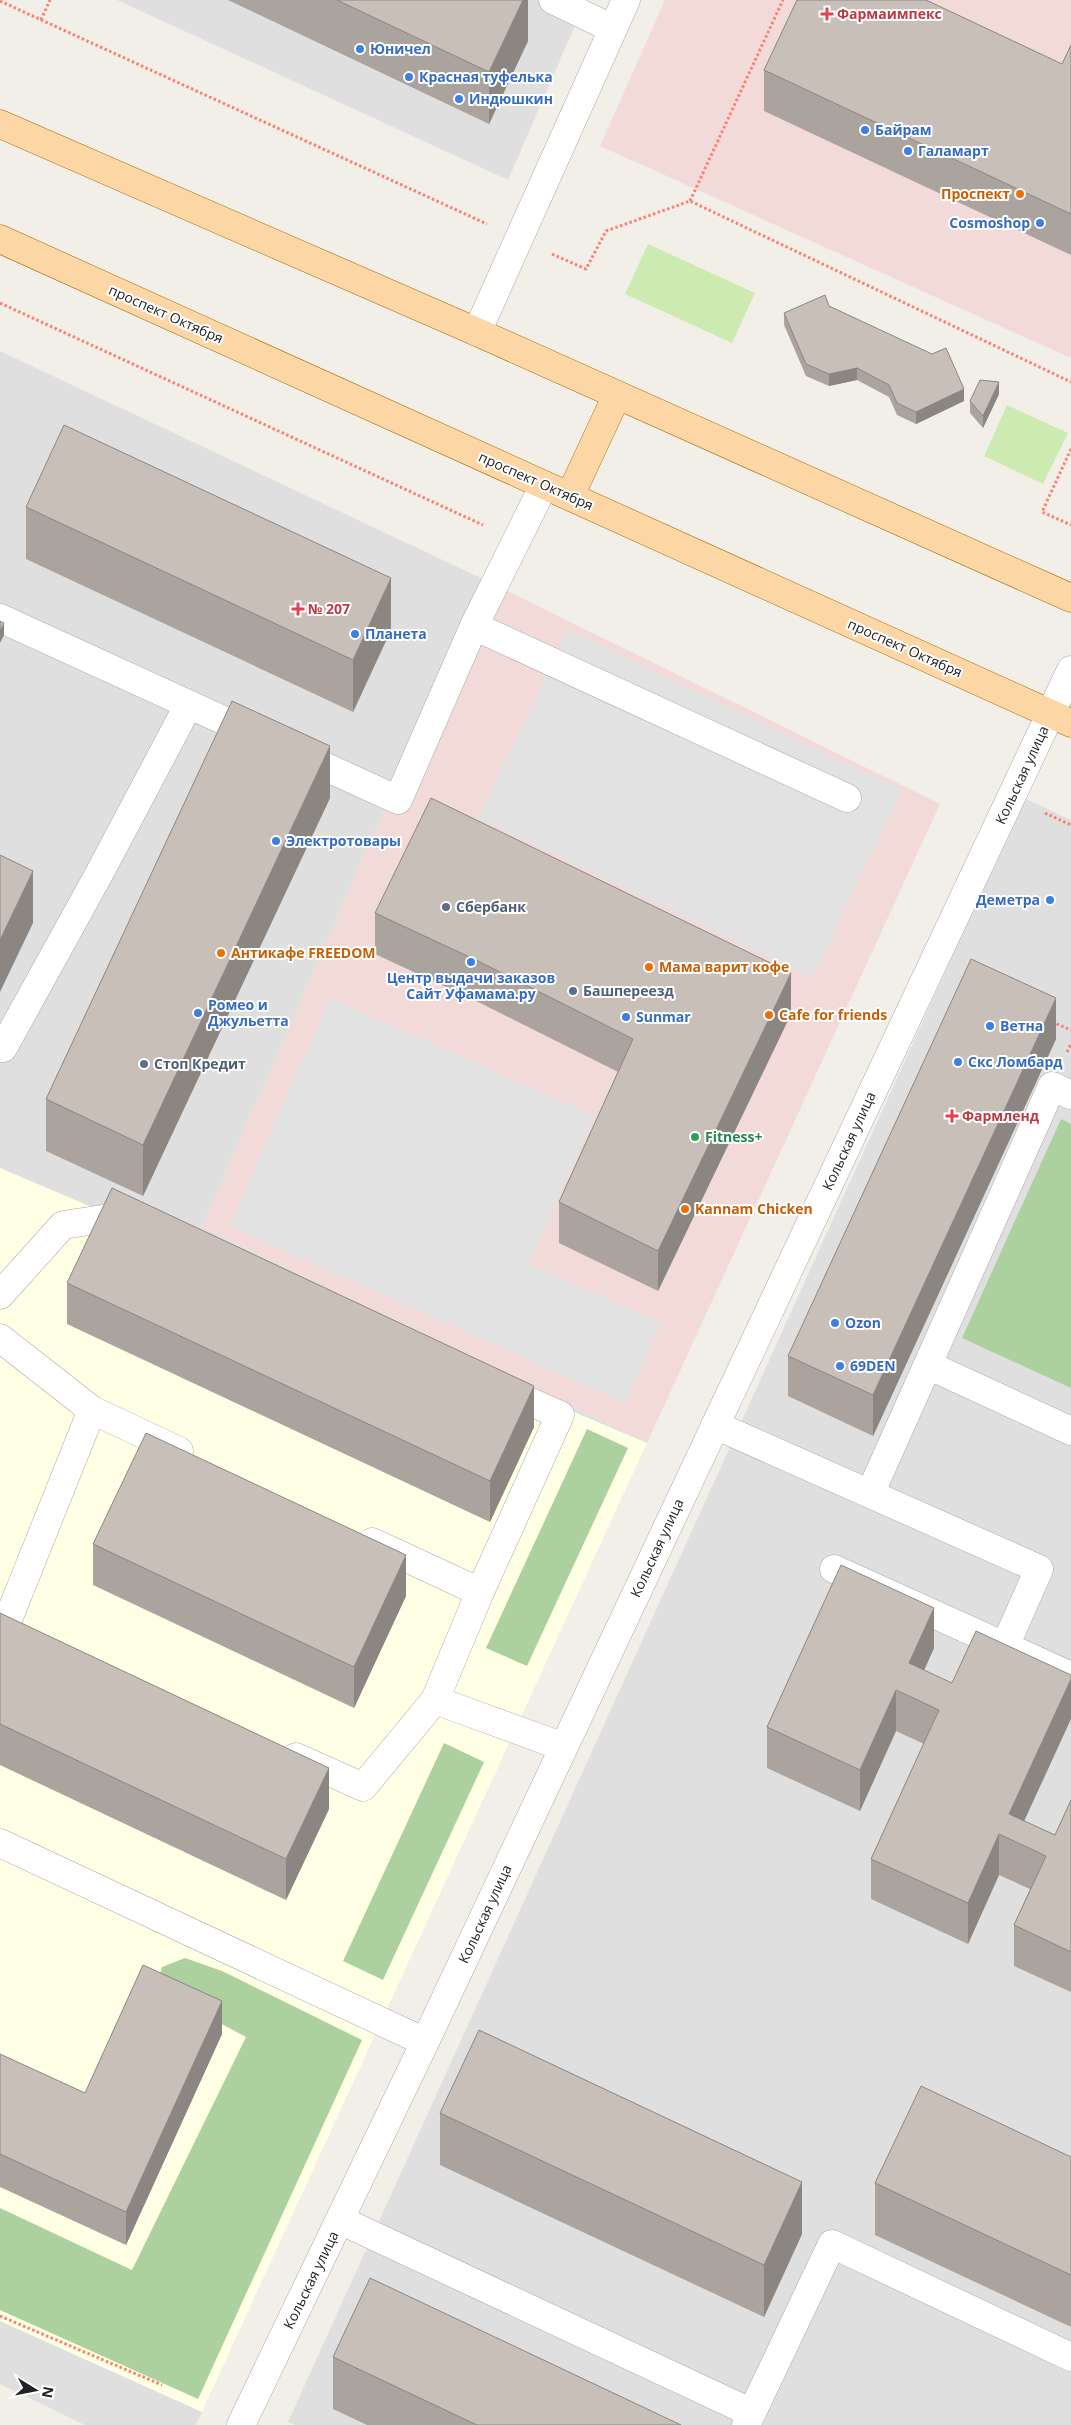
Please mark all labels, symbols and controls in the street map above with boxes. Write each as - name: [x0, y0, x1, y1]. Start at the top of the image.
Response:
- place label: Фармаимпекс: [837, 4, 942, 23]
- marker: Фармаимпекс: [821, 8, 833, 20]
- place label: Юничел: [370, 39, 431, 58]
- marker: Юничел: [354, 43, 366, 55]
- place label: Красная туфелька: [419, 67, 553, 86]
- marker: Красная туфелька: [403, 71, 415, 83]
- place label: Индюшкин: [469, 89, 553, 108]
- marker: Индюшкин: [453, 93, 465, 105]
- place label: Байрам: [875, 120, 932, 139]
- marker: Байрам: [859, 124, 871, 136]
- place label: Галамарт: [918, 141, 989, 160]
- marker: Галамарт: [902, 145, 914, 157]
- place label: Проспект: [941, 184, 1010, 203]
- marker: Проспект: [1014, 188, 1026, 200]
- place label: Cosmoshop: [949, 213, 1030, 232]
- marker: Cosmoshop: [1034, 217, 1046, 229]
- street label: проспект Октября: [106, 280, 226, 347]
- street label: проспект Октября: [476, 447, 596, 514]
- place label: № 207: [308, 599, 350, 618]
- marker: № 207: [292, 603, 304, 615]
- street label: проспект Октября: [845, 614, 965, 681]
- place label: Планета: [365, 624, 427, 643]
- marker: Планета: [349, 628, 361, 640]
- street label: Кольская улица: [990, 722, 1053, 827]
- place label: Электротовары: [286, 831, 401, 850]
- marker: Электротовары: [270, 835, 282, 847]
- place label: Деметра: [976, 890, 1040, 909]
- marker: Деметра: [1044, 894, 1056, 906]
- place label: Сбербанк: [456, 897, 526, 916]
- marker: Сбербанк: [440, 901, 452, 913]
- place label: Антикафе FREEDOM: [231, 943, 376, 962]
- marker: Антикафе FREEDOM: [215, 947, 227, 959]
- marker: Центр выдачи заказов Сайт Уфамама.ру: [465, 956, 477, 968]
- place label: Мама варит кофе: [659, 957, 789, 976]
- marker: Мама варит кофе: [643, 961, 655, 973]
- place label: Центр выдачи заказов Сайт Уфамама.ру: [387, 968, 556, 1003]
- place label: Башпереезд: [583, 981, 675, 1000]
- marker: Башпереезд: [567, 985, 579, 997]
- place label: Ромео и Джульетта: [208, 995, 289, 1030]
- place label: Cafe for friends: [779, 1005, 887, 1024]
- marker: Ромео и Джульетта: [192, 1007, 204, 1019]
- place label: Sunmar: [636, 1007, 691, 1026]
- marker: Cafe for friends: [763, 1009, 775, 1021]
- marker: Sunmar: [620, 1011, 632, 1023]
- place label: Ветна: [1000, 1016, 1043, 1035]
- marker: Ветна: [984, 1020, 996, 1032]
- place label: Скс Ломбард: [968, 1052, 1063, 1071]
- place label: Стоп Кредит: [154, 1054, 246, 1073]
- marker: Скс Ломбард: [952, 1056, 964, 1068]
- marker: Стоп Кредит: [138, 1058, 150, 1070]
- street label: Кольская улица: [817, 1088, 880, 1193]
- place label: Фармленд: [962, 1106, 1040, 1125]
- marker: Фармленд: [946, 1110, 958, 1122]
- place label: Fitness+: [705, 1127, 762, 1146]
- marker: Fitness+: [689, 1131, 701, 1143]
- place label: Kannam Chicken: [695, 1199, 813, 1218]
- marker: Kannam Chicken: [679, 1203, 691, 1215]
- place label: Ozon: [845, 1313, 881, 1332]
- marker: Ozon: [829, 1317, 841, 1329]
- place label: 69DEN: [850, 1356, 896, 1375]
- marker: 69DEN: [834, 1360, 846, 1372]
- street label: Кольская улица: [625, 1495, 688, 1600]
- street label: Кольская улица: [453, 1861, 516, 1966]
- street label: Кольская улица: [279, 2228, 343, 2332]
- north arrow: [10, 2365, 60, 2415]
- text: N: [38, 2385, 59, 2400]

